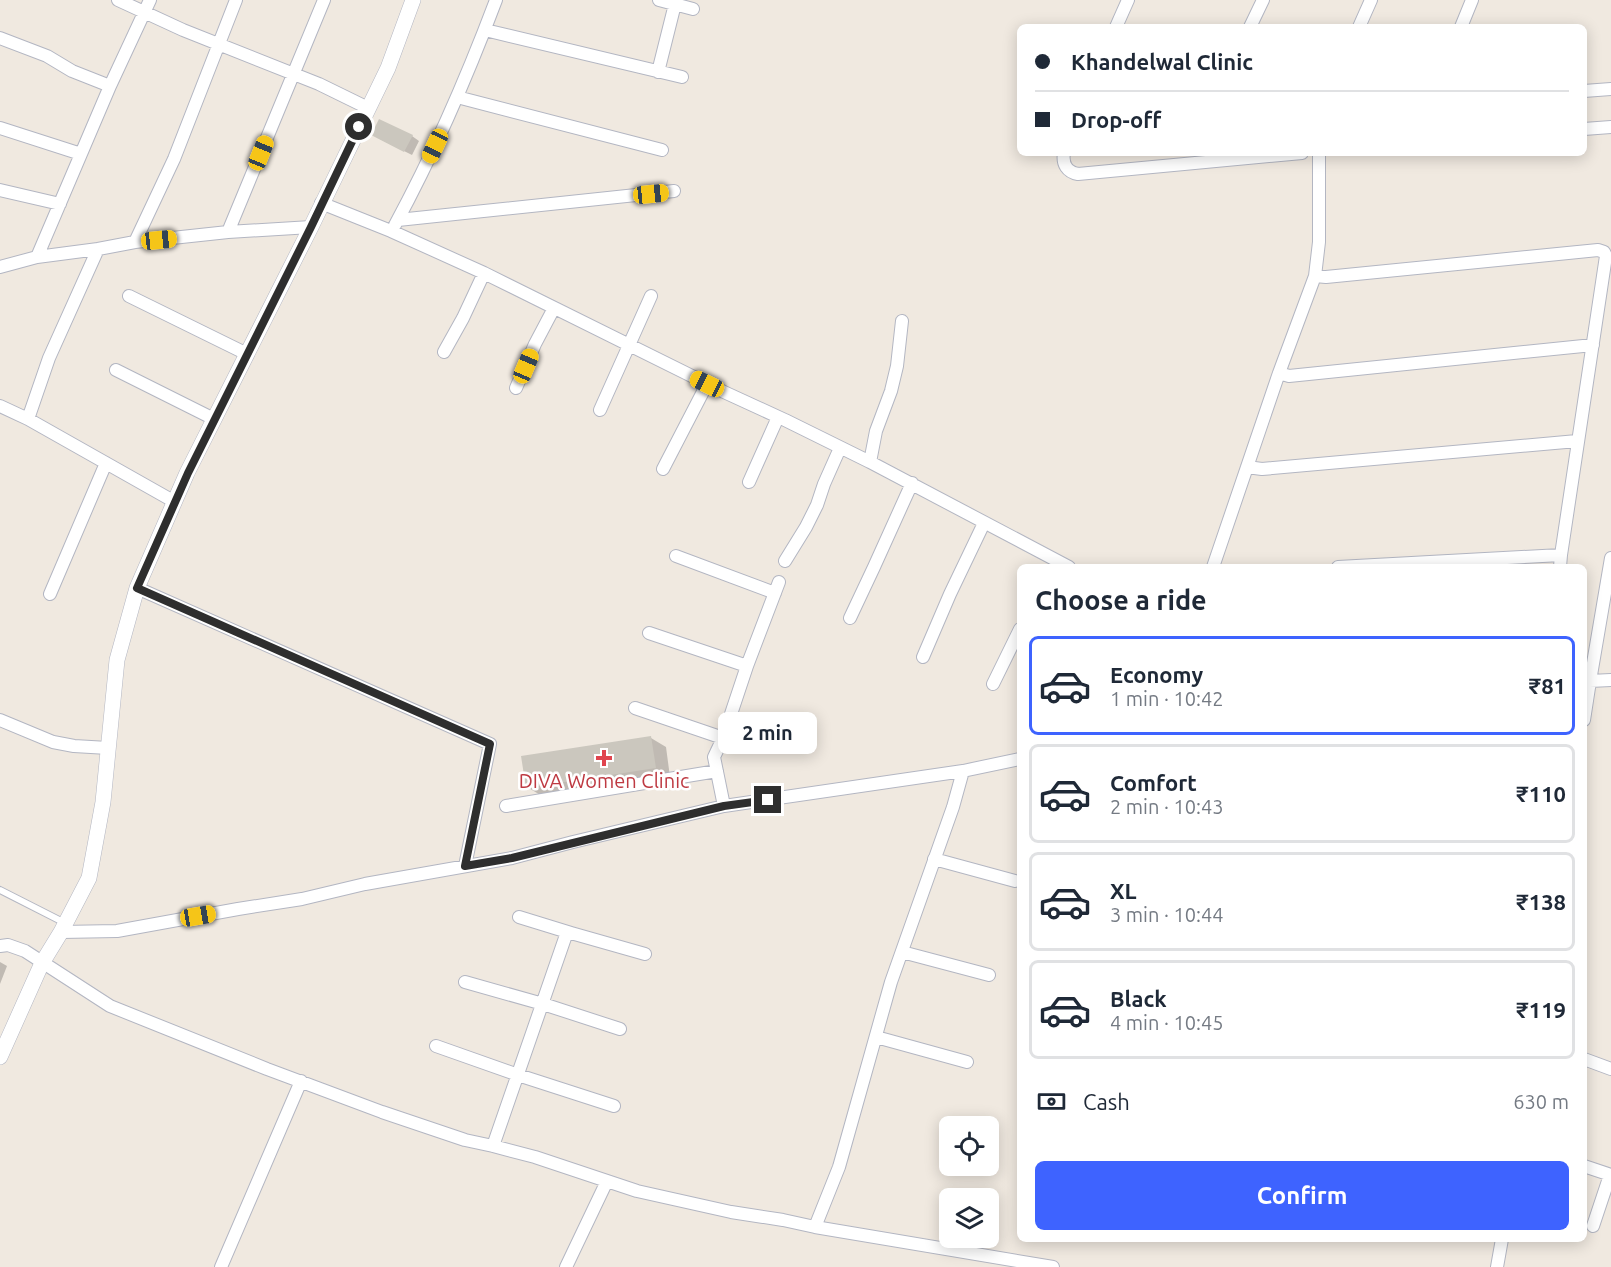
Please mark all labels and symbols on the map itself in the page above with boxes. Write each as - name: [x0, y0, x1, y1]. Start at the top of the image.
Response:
- route start: [345, 113, 372, 140]
- car: [419, 126, 451, 166]
- car: [246, 133, 276, 173]
- car: [632, 183, 670, 205]
- car: [140, 229, 178, 251]
- car: [511, 346, 541, 386]
- car: [687, 368, 727, 400]
- callout: 2 min: [718, 713, 818, 755]
- marker: DIVA Women Clinic: [595, 749, 613, 767]
- place label: DIVA Women Clinic: [519, 769, 689, 792]
- route end: [754, 786, 781, 813]
- car: [179, 904, 217, 928]

